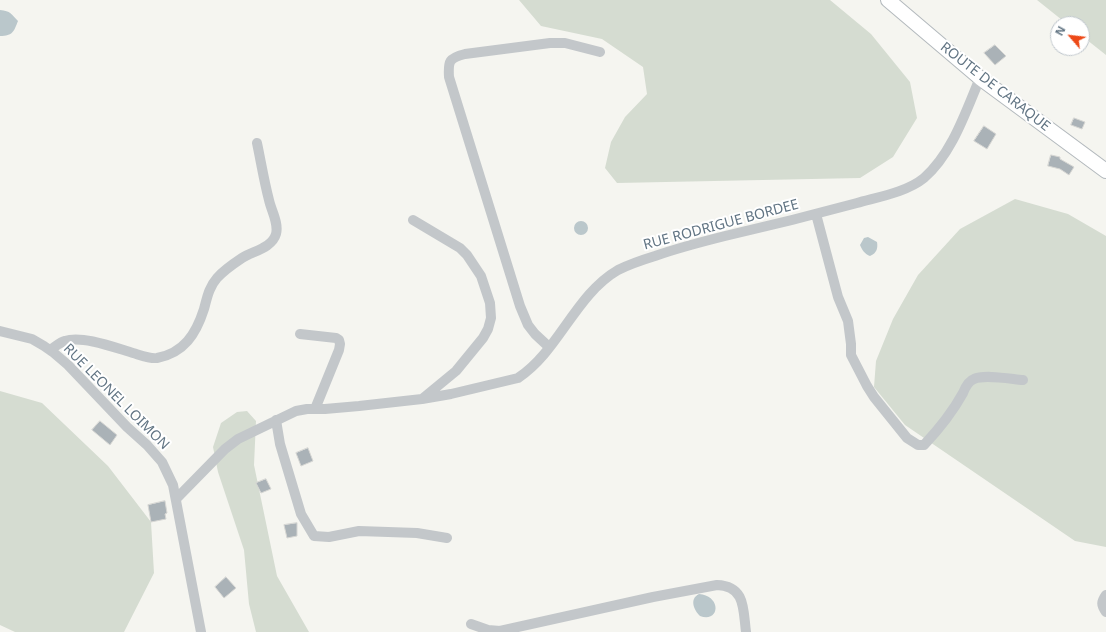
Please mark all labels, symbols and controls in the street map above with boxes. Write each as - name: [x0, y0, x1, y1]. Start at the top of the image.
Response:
- north arrow: [1050, 16, 1090, 56]
- text: N: [1051, 23, 1069, 38]
- street label: ROUTE DE CARAQUE: [937, 39, 1053, 135]
- street label: RUE RODRIGUE BORDEE: [642, 196, 800, 254]
- street label: RUE LEONEL LOIMON: [60, 341, 172, 453]

